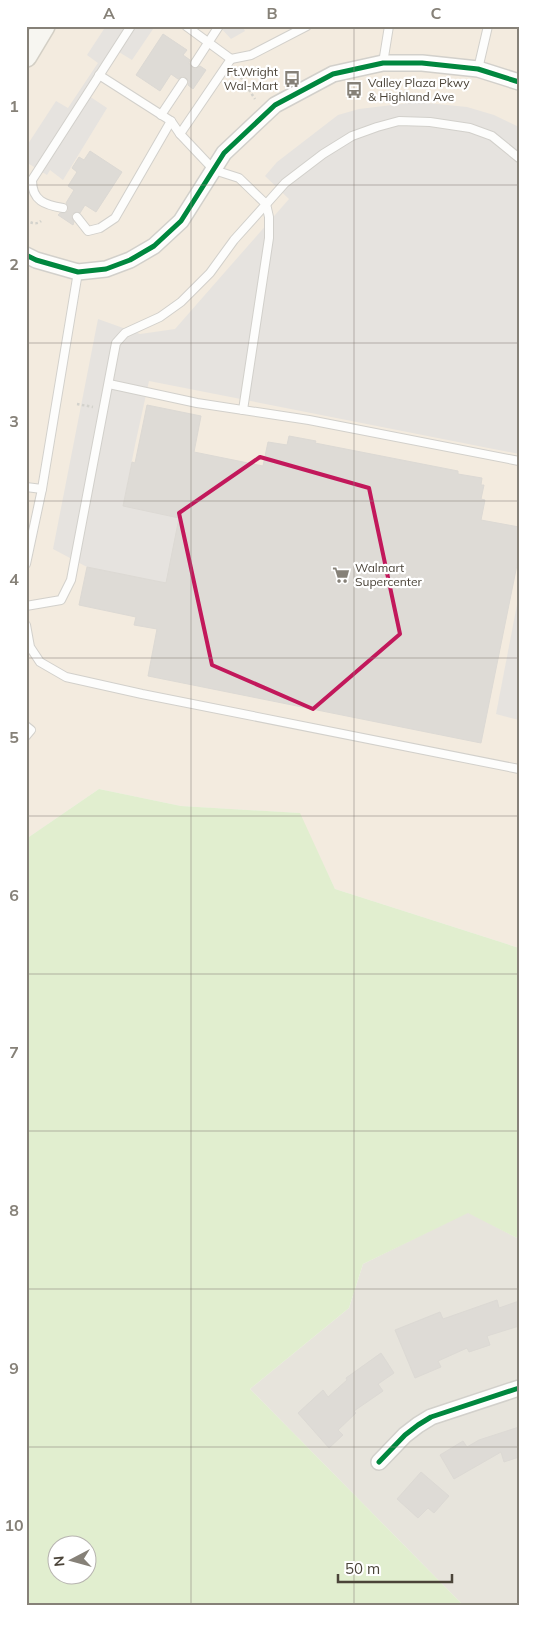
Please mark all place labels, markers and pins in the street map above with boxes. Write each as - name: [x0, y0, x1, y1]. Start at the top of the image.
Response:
- place label: Ft.Wright Wal-Mart: [224, 64, 278, 93]
- bus stop icon: Ft.Wright Wal-Mart: [282, 69, 302, 89]
- place label: Valley Plaza Pkwy & Highland Ave: [368, 75, 470, 104]
- bus stop icon: Valley Plaza Pkwy & Highland Ave: [344, 80, 364, 100]
- place label: Walmart Supercenter: [355, 560, 422, 589]
- supermarket icon: Walmart Supercenter: [331, 565, 351, 585]

